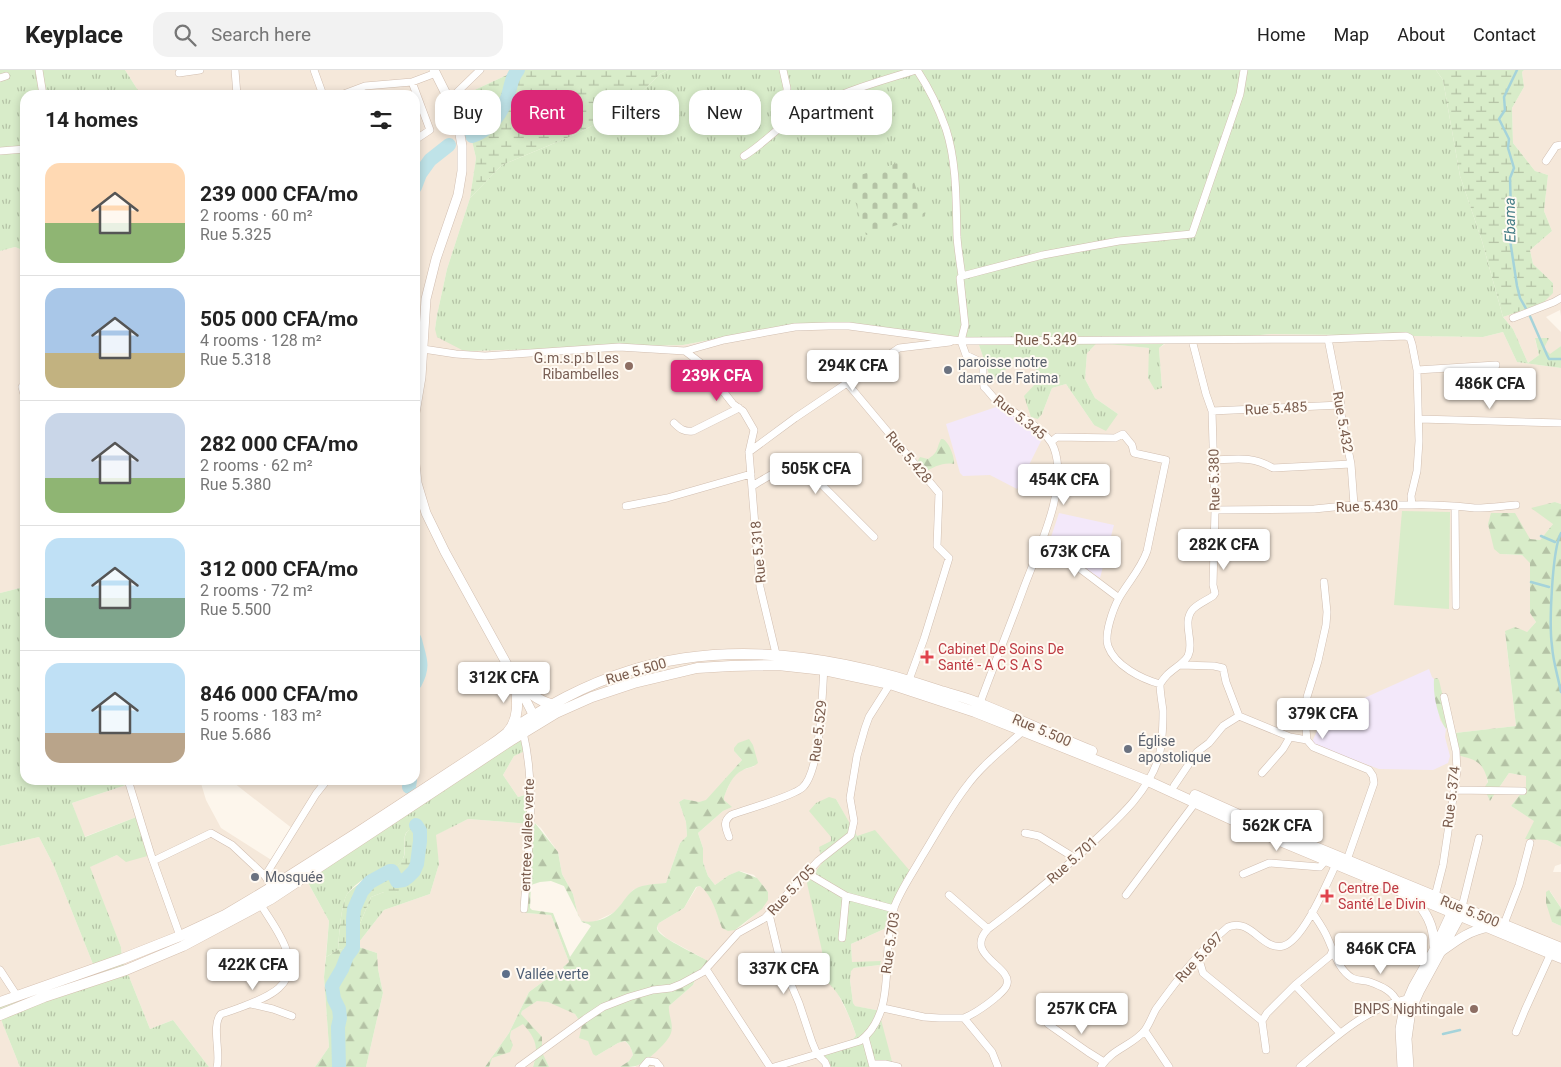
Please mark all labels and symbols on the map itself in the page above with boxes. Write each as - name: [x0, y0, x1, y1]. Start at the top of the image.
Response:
- water label: Ebama: [1501, 197, 1519, 243]
- street label: Rue 5.349: [1015, 332, 1077, 348]
- place label: G.m.s.p.b Les Ribambelles: [534, 350, 619, 382]
- pin: 294K CFA: [801, 350, 905, 392]
- place label: paroisse notre dame de Fatima: [958, 354, 1058, 386]
- marker: G.m.s.p.b Les Ribambelles: [623, 360, 635, 372]
- pin: 239K CFA: [665, 360, 769, 402]
- marker: paroisse notre dame de Fatima: [942, 364, 954, 376]
- pin: 486K CFA: [1438, 368, 1542, 410]
- street label: Rue 5.432: [1330, 390, 1356, 454]
- street label: Rue 5.345: [990, 391, 1050, 443]
- street label: Rue 5.485: [1244, 398, 1308, 418]
- street label: Rue 5.428: [883, 428, 935, 486]
- street label: Rue 5.380: [1205, 449, 1223, 511]
- pin: 505K CFA: [764, 452, 868, 495]
- pin: 454K CFA: [1012, 464, 1116, 506]
- street label: Rue 5.430: [1336, 497, 1399, 515]
- street label: Rue 5.318: [747, 520, 769, 584]
- pin: 282K CFA: [1172, 528, 1276, 571]
- pin: 673K CFA: [1023, 536, 1127, 578]
- place label: Cabinet De Soins De Santé - A C S A S: [938, 641, 1064, 673]
- marker: Cabinet De Soins De Santé - A C S A S: [920, 650, 934, 664]
- street label: Rue 5.500: [604, 655, 668, 687]
- pin: 312K CFA: [452, 662, 556, 704]
- pin: 379K CFA: [1271, 698, 1375, 740]
- street label: Rue 5.529: [806, 699, 830, 763]
- street label: Rue 5.500: [1010, 710, 1074, 750]
- place label: Église apostolique: [1138, 732, 1211, 765]
- marker: Église apostolique: [1122, 743, 1134, 755]
- street label: Rue 5.374: [1439, 765, 1463, 829]
- street label: entree vallee verte: [517, 778, 537, 892]
- pin: 562K CFA: [1225, 810, 1329, 852]
- street label: Rue 5.701: [1043, 833, 1101, 887]
- street label: Rue 5.705: [764, 862, 818, 918]
- place label: Mosquée: [265, 869, 323, 885]
- marker: Mosquée: [249, 871, 261, 883]
- place label: Centre De Santé Le Divin: [1338, 880, 1426, 912]
- marker: Centre De Santé Le Divin: [1320, 889, 1334, 903]
- street label: Rue 5.500: [1438, 892, 1502, 930]
- street label: Rue 5.703: [878, 911, 902, 975]
- street label: Rue 5.697: [1172, 929, 1226, 985]
- pin: 846K CFA: [1329, 932, 1433, 975]
- pin: 422K CFA: [201, 948, 305, 991]
- pin: 337K CFA: [732, 952, 836, 995]
- place label: Vallée verte: [516, 966, 589, 982]
- marker: Vallée verte: [500, 968, 512, 980]
- pin: 257K CFA: [1030, 992, 1134, 1035]
- place label: BNPS Nightingale: [1354, 1001, 1464, 1017]
- marker: BNPS Nightingale: [1468, 1003, 1480, 1015]

